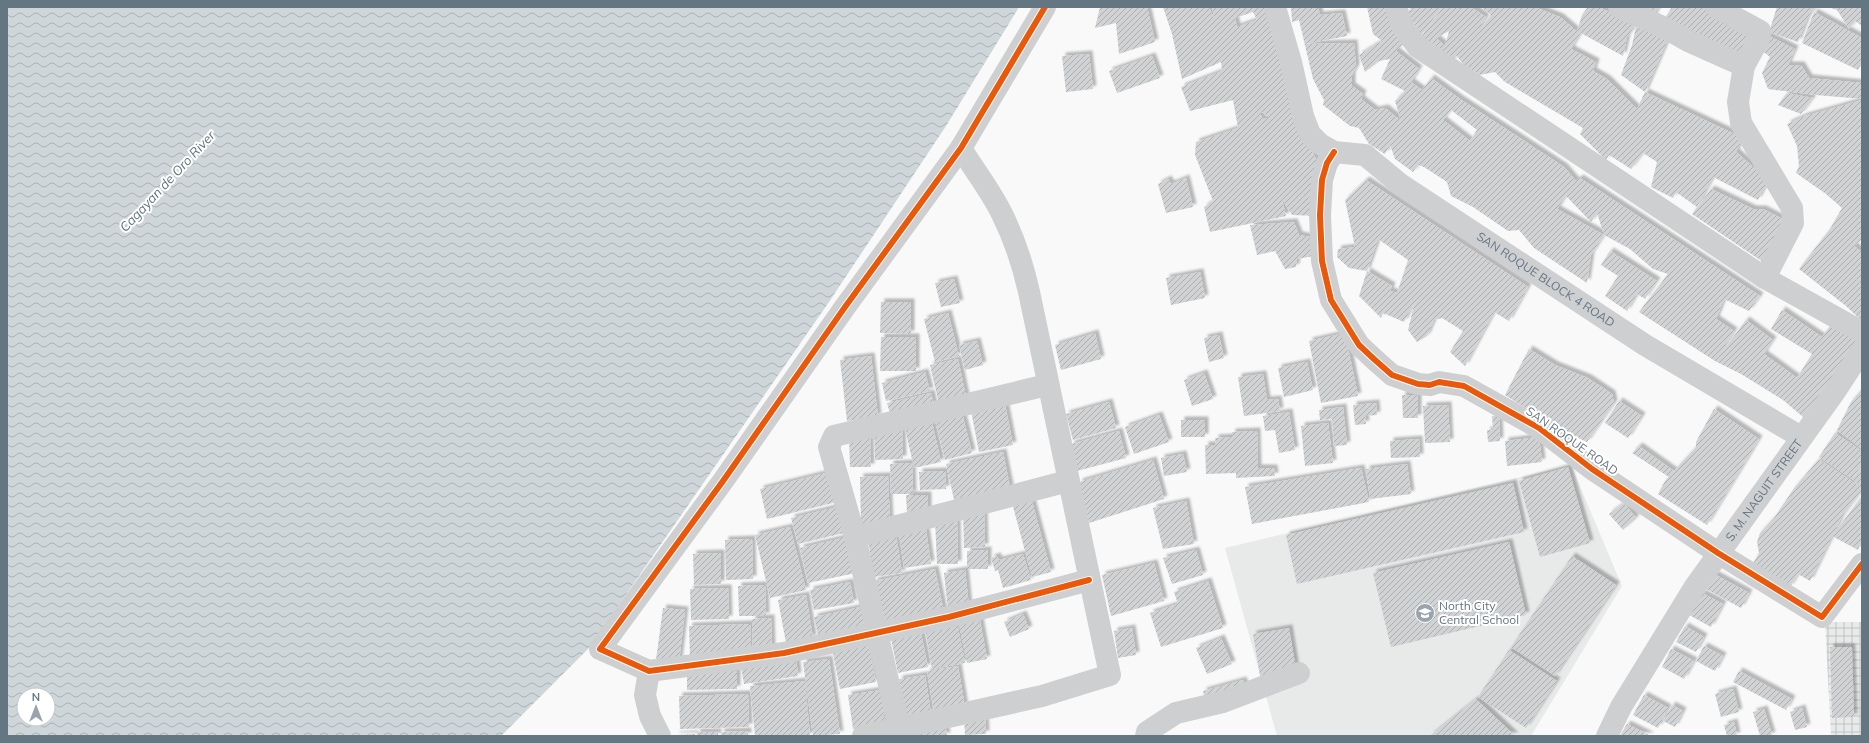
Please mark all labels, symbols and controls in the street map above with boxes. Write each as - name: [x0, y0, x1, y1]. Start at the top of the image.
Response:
- water label: Cagayan de Oro River: [116, 126, 219, 235]
- street label: SAN ROQUE BLOCK 4 ROAD: [1474, 228, 1618, 330]
- street label: SAN ROQUE ROAD: [1523, 403, 1621, 478]
- street label: S. M. NAGUIT STREET: [1722, 435, 1806, 544]
- place label: North City Central School: [1439, 598, 1519, 627]
- school or university icon: North City Central School: [1414, 602, 1436, 624]
- north arrow: [16, 687, 56, 727]
- text: N: [32, 690, 40, 704]

